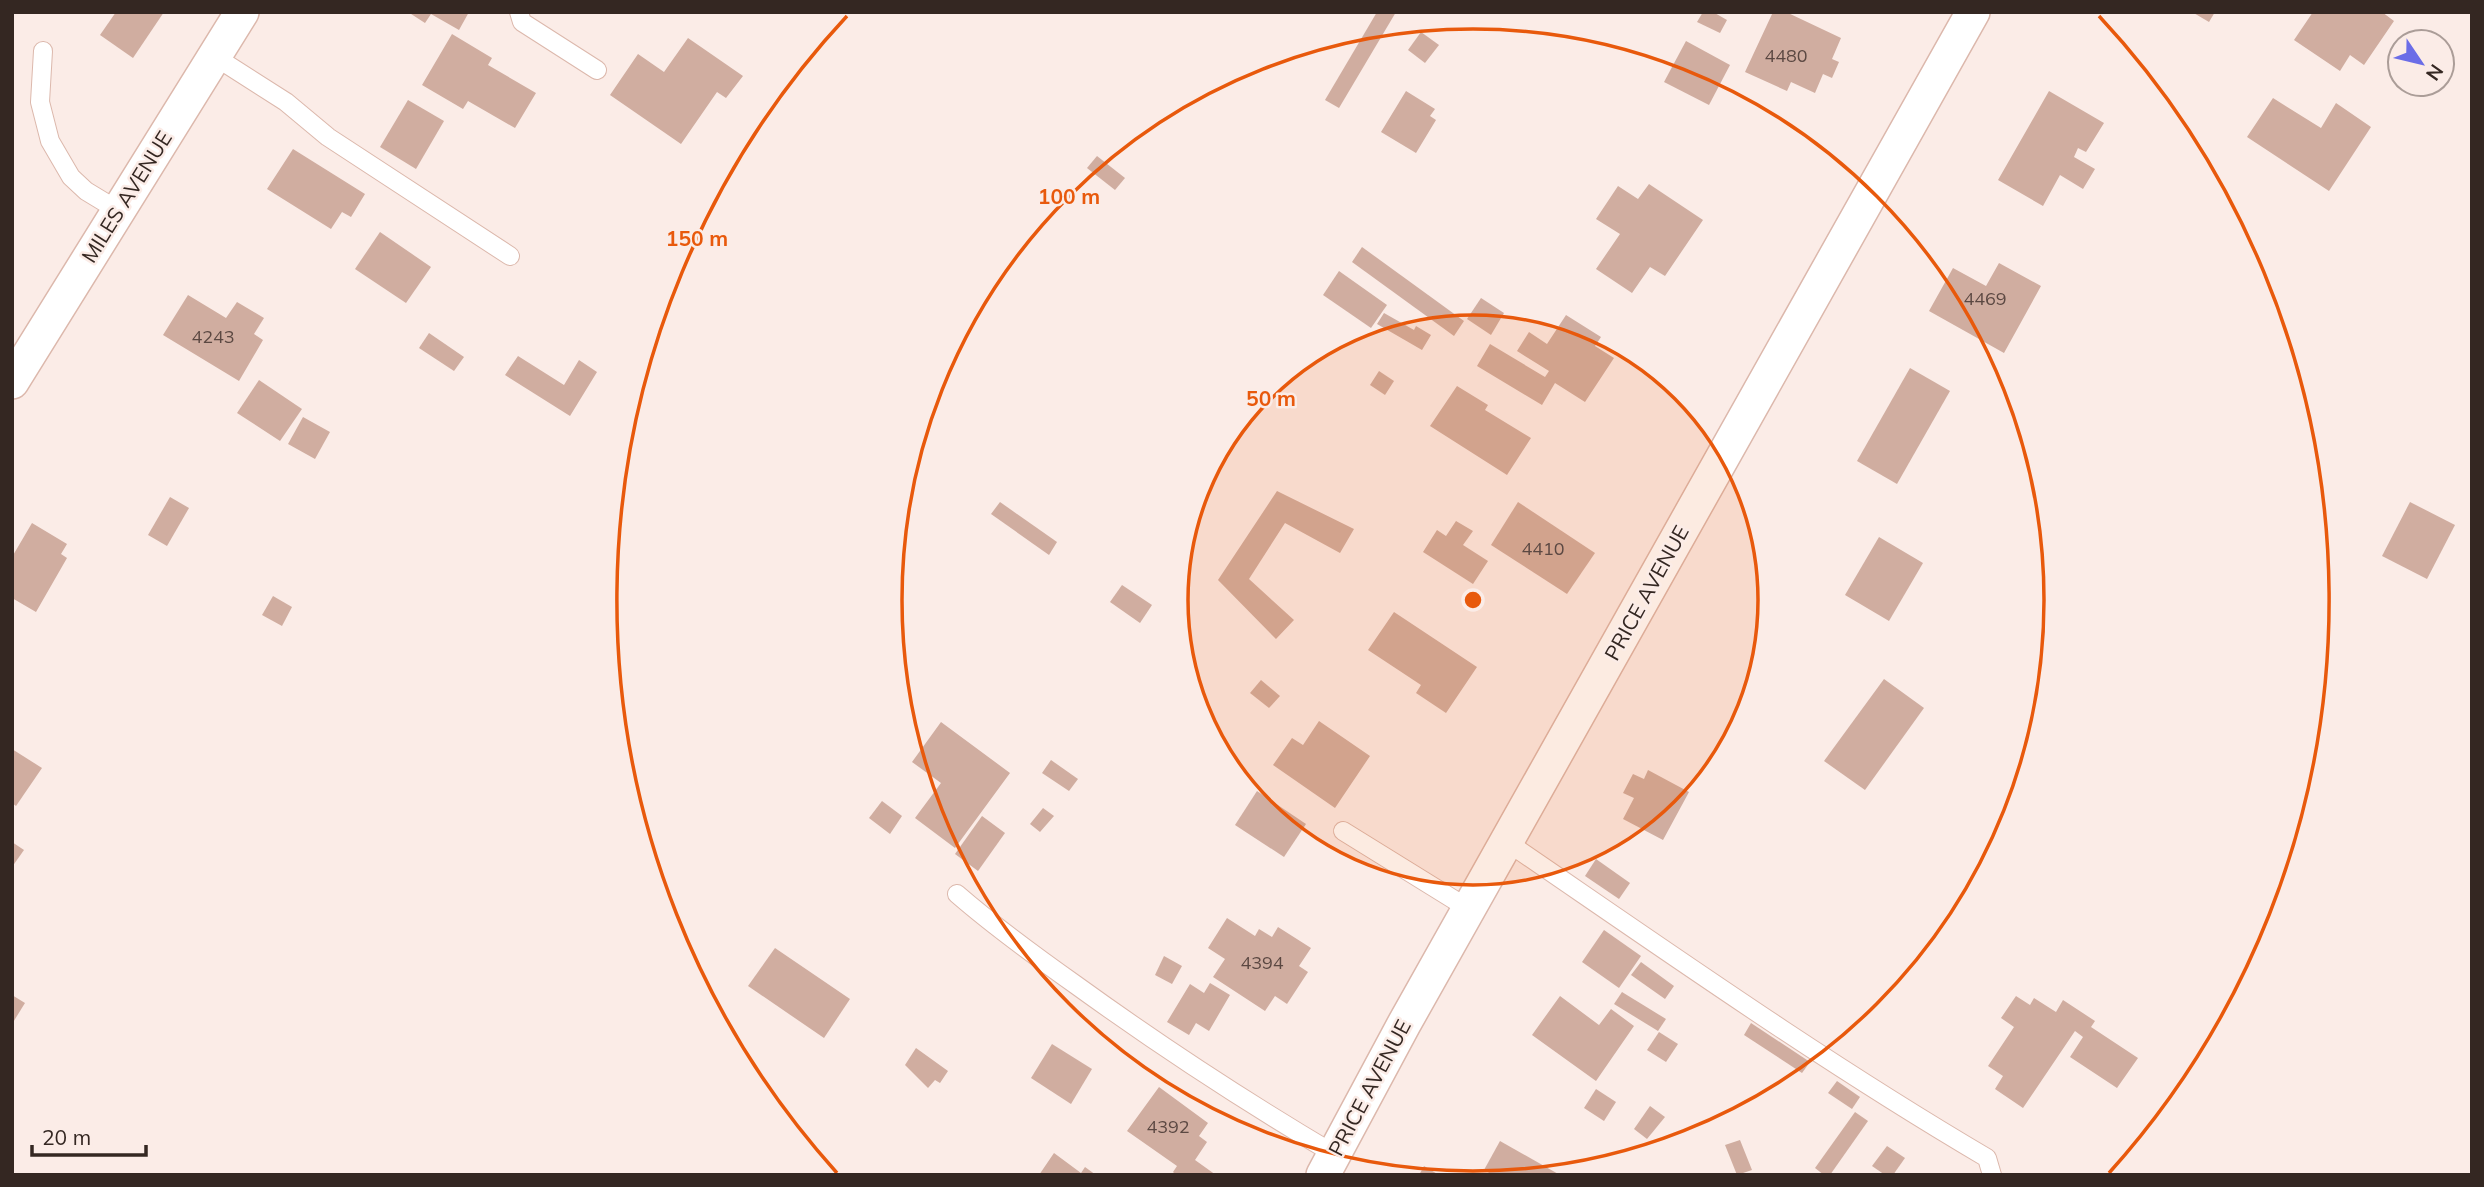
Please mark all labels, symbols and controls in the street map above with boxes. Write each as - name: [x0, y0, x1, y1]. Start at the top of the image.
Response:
- north arrow: [2386, 28, 2456, 98]
- house number: 4480: [1764, 44, 1808, 67]
- text: N: [2421, 60, 2449, 86]
- street label: MILES AVENUE: [75, 126, 177, 267]
- text: 100 m: [1038, 183, 1100, 209]
- text: 150 m: [666, 225, 728, 251]
- house number: 4469: [1963, 287, 2007, 310]
- house number: 4243: [191, 325, 235, 348]
- text: 50 m: [1246, 385, 1296, 411]
- street label: PRICE AVENUE: [1598, 520, 1694, 665]
- house number: 4410: [1521, 537, 1565, 560]
- centre of rings: [1461, 588, 1485, 612]
- house number: 4394: [1240, 951, 1284, 974]
- street label: PRICE AVENUE: [1322, 1015, 1416, 1160]
- scale bar: [32, 1114, 145, 1158]
- house number: 4392: [1146, 1115, 1190, 1138]
- text: 20 m: [42, 1124, 91, 1150]

